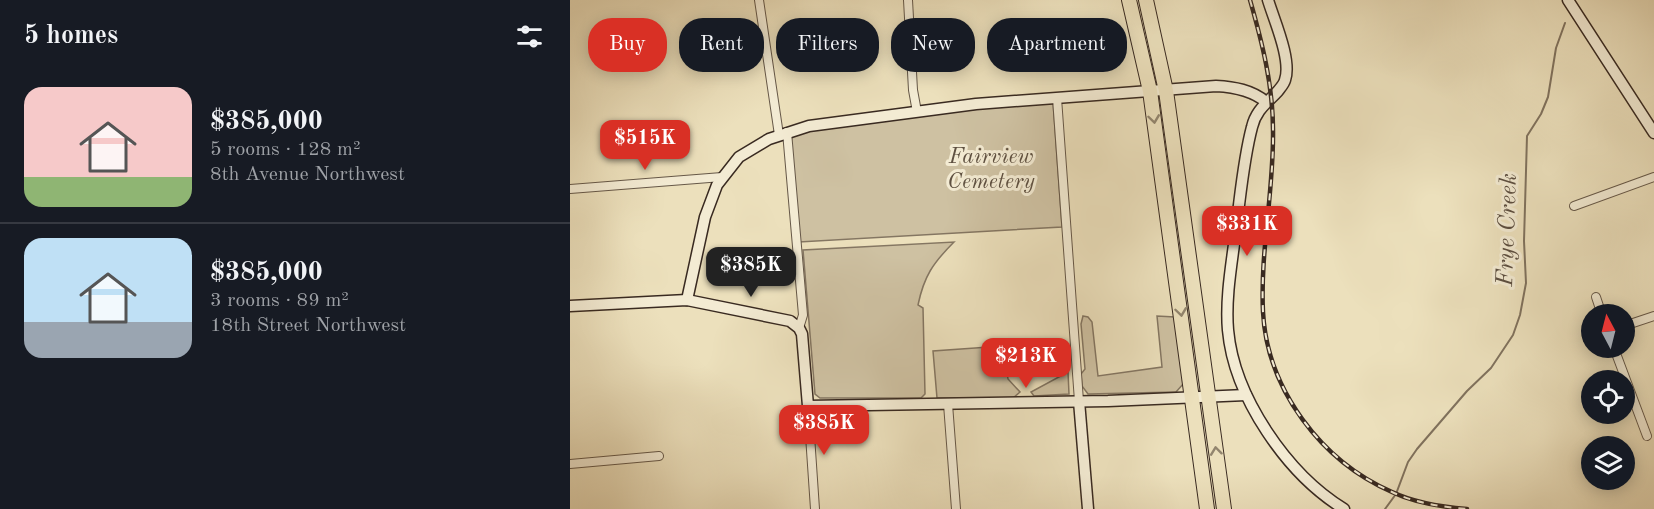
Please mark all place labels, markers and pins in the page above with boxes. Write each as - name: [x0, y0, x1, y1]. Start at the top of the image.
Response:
- pin: $515K: [603, 120, 687, 171]
- pin: $331K: [1205, 206, 1289, 257]
- pin: $385K: [709, 247, 793, 298]
- pin: $213K: [984, 338, 1068, 389]
- pin: $385K: [782, 405, 866, 456]

